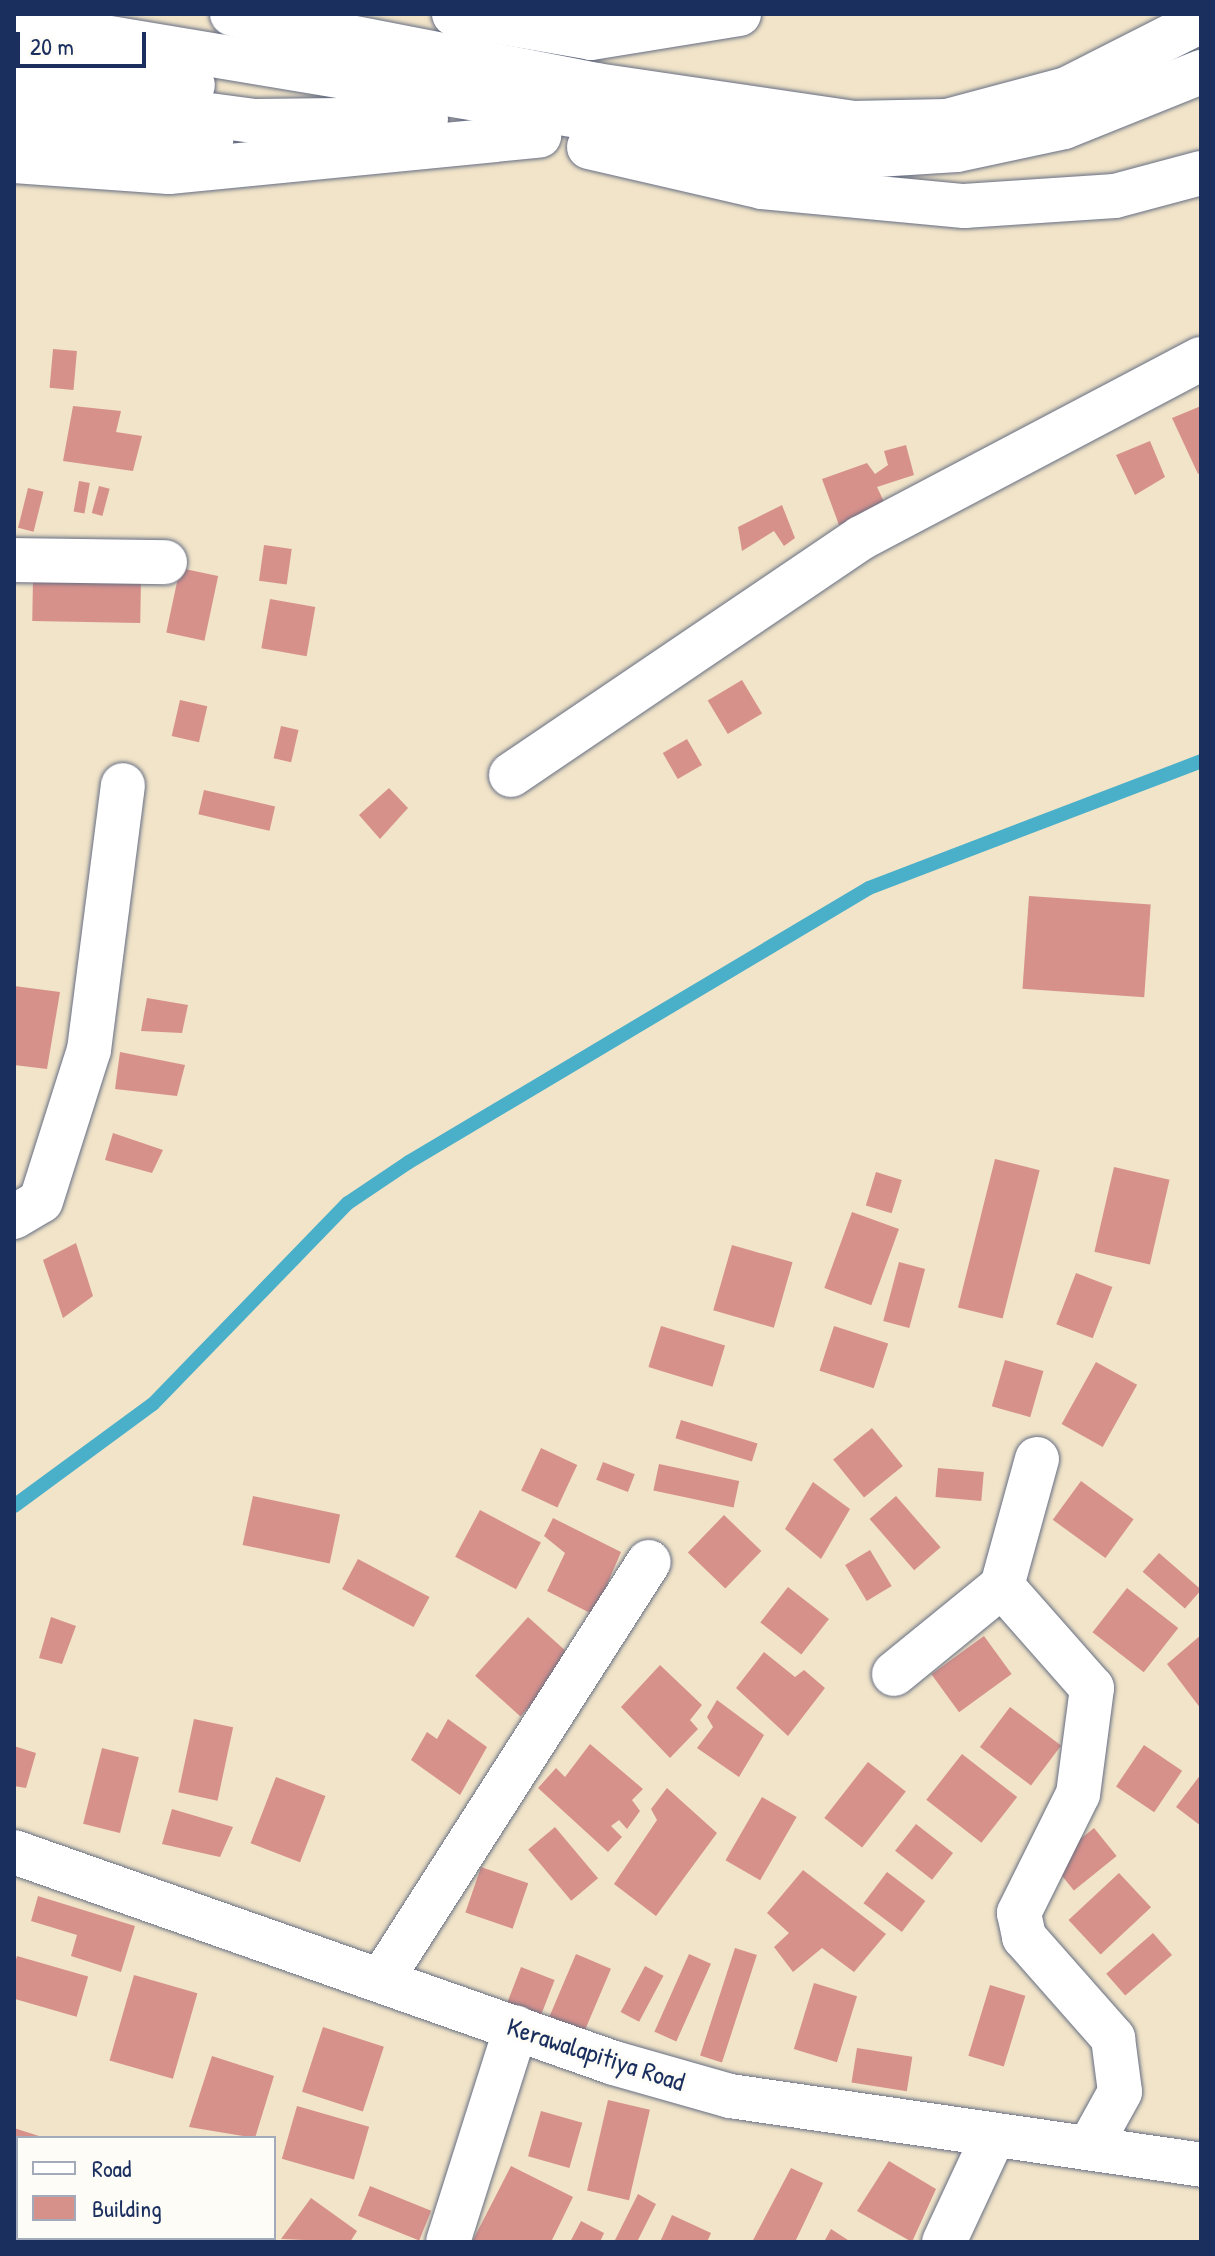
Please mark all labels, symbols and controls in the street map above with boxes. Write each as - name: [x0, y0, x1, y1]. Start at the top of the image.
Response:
- scale bar: [20, 16, 150, 66]
- text: 20 m: [30, 30, 74, 62]
- street label: Kerawalapitiya Road: [503, 2011, 689, 2097]
- legend: [16, 2136, 276, 2240]
- text: Road: [92, 2152, 131, 2184]
- text: Building: [92, 2192, 162, 2224]

